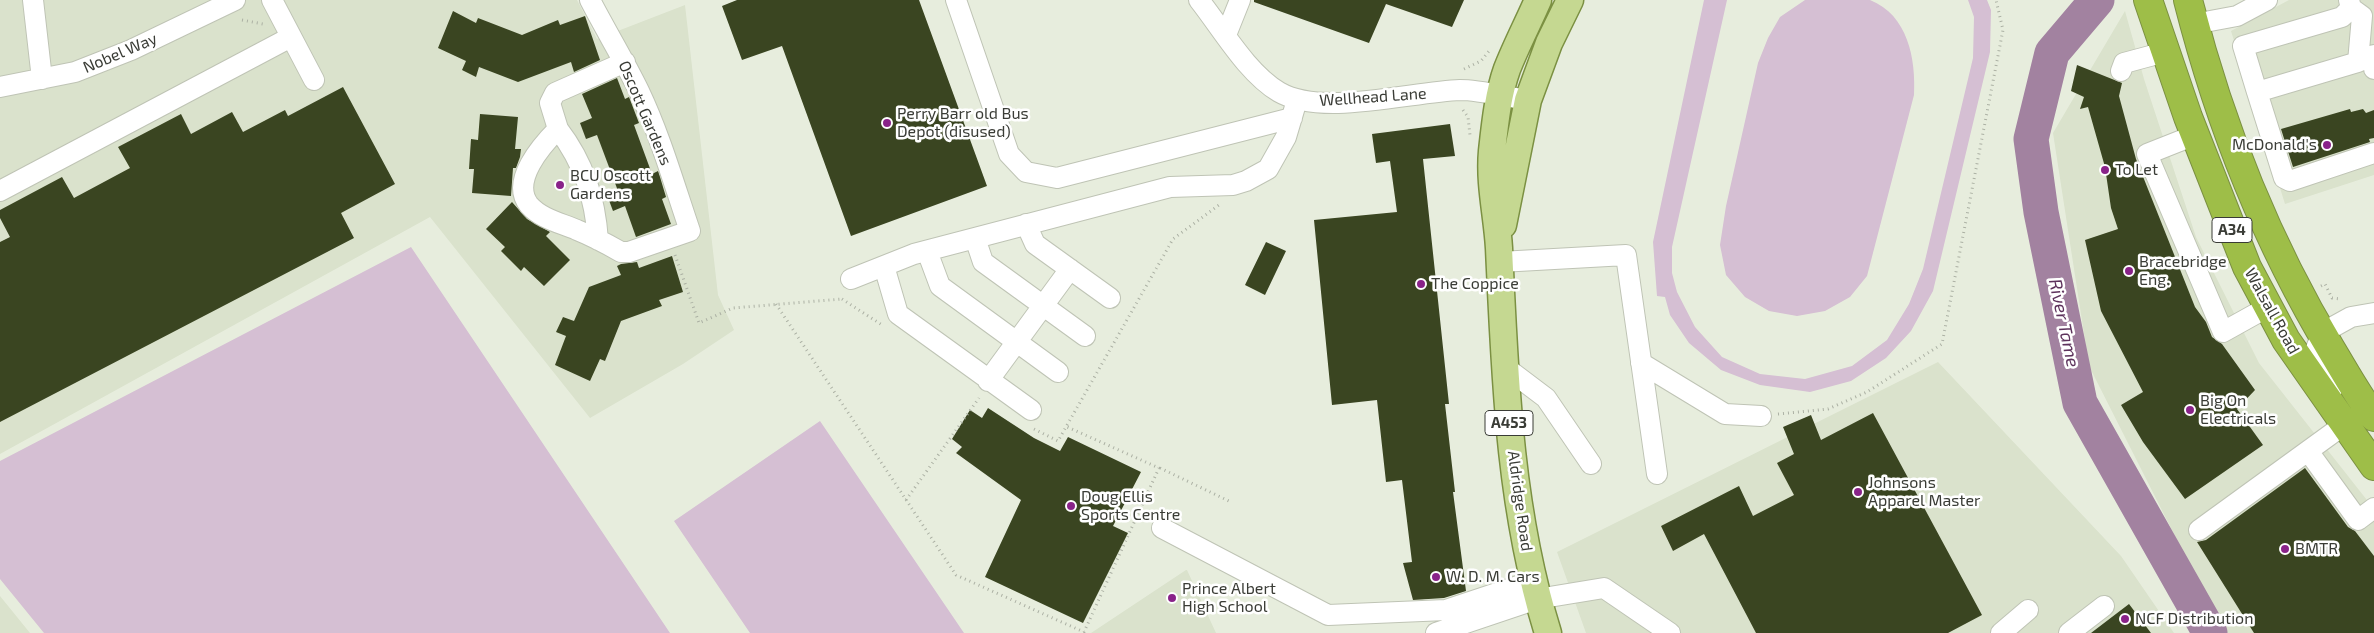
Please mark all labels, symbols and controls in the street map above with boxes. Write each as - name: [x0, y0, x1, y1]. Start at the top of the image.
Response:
- street label: Nobel Way: [80, 29, 160, 77]
- street label: Oscott Gardens: [614, 58, 676, 168]
- street label: Wellhead Lane: [1319, 84, 1427, 110]
- place label: Perry Barr old Bus Depot (disused): [897, 104, 1029, 142]
- marker: Perry Barr old Bus Depot (disused): [881, 117, 893, 129]
- place label: McDonald's: [2232, 135, 2317, 155]
- marker: McDonald's: [2321, 139, 2333, 151]
- place label: To Let: [2115, 160, 2158, 180]
- marker: To Let: [2099, 164, 2111, 176]
- place label: BCU Oscott Gardens: [570, 166, 651, 204]
- marker: BCU Oscott Gardens: [554, 179, 566, 191]
- road number: A34: [2212, 218, 2252, 242]
- place label: Bracebridge Eng.: [2139, 252, 2227, 290]
- marker: Bracebridge Eng.: [2123, 265, 2135, 277]
- street label: Walsall Road: [2240, 265, 2304, 357]
- place label: The Coppice: [1431, 274, 1519, 294]
- water label: River Tame: [2044, 277, 2084, 369]
- marker: The Coppice: [1415, 278, 1427, 290]
- place label: Big On Electricals: [2200, 391, 2276, 429]
- marker: Big On Electricals: [2184, 404, 2196, 416]
- road number: A453: [1485, 410, 1533, 436]
- street label: Aldridge Road: [1503, 450, 1537, 552]
- place label: Johnsons Apparel Master: [1868, 473, 1980, 511]
- marker: Johnsons Apparel Master: [1852, 486, 1864, 498]
- place label: Doug Ellis Sports Centre: [1081, 487, 1180, 525]
- marker: Doug Ellis Sports Centre: [1065, 500, 1077, 512]
- place label: BMTR: [2295, 539, 2338, 559]
- marker: BMTR: [2279, 543, 2291, 555]
- place label: W. D. M. Cars: [1446, 567, 1540, 587]
- marker: W. D. M. Cars: [1430, 571, 1442, 583]
- place label: Prince Albert High School: [1182, 579, 1276, 617]
- marker: Prince Albert High School: [1166, 592, 1178, 604]
- place label: NCF Distribution: [2135, 609, 2253, 629]
- marker: NCF Distribution: [2119, 613, 2131, 625]

